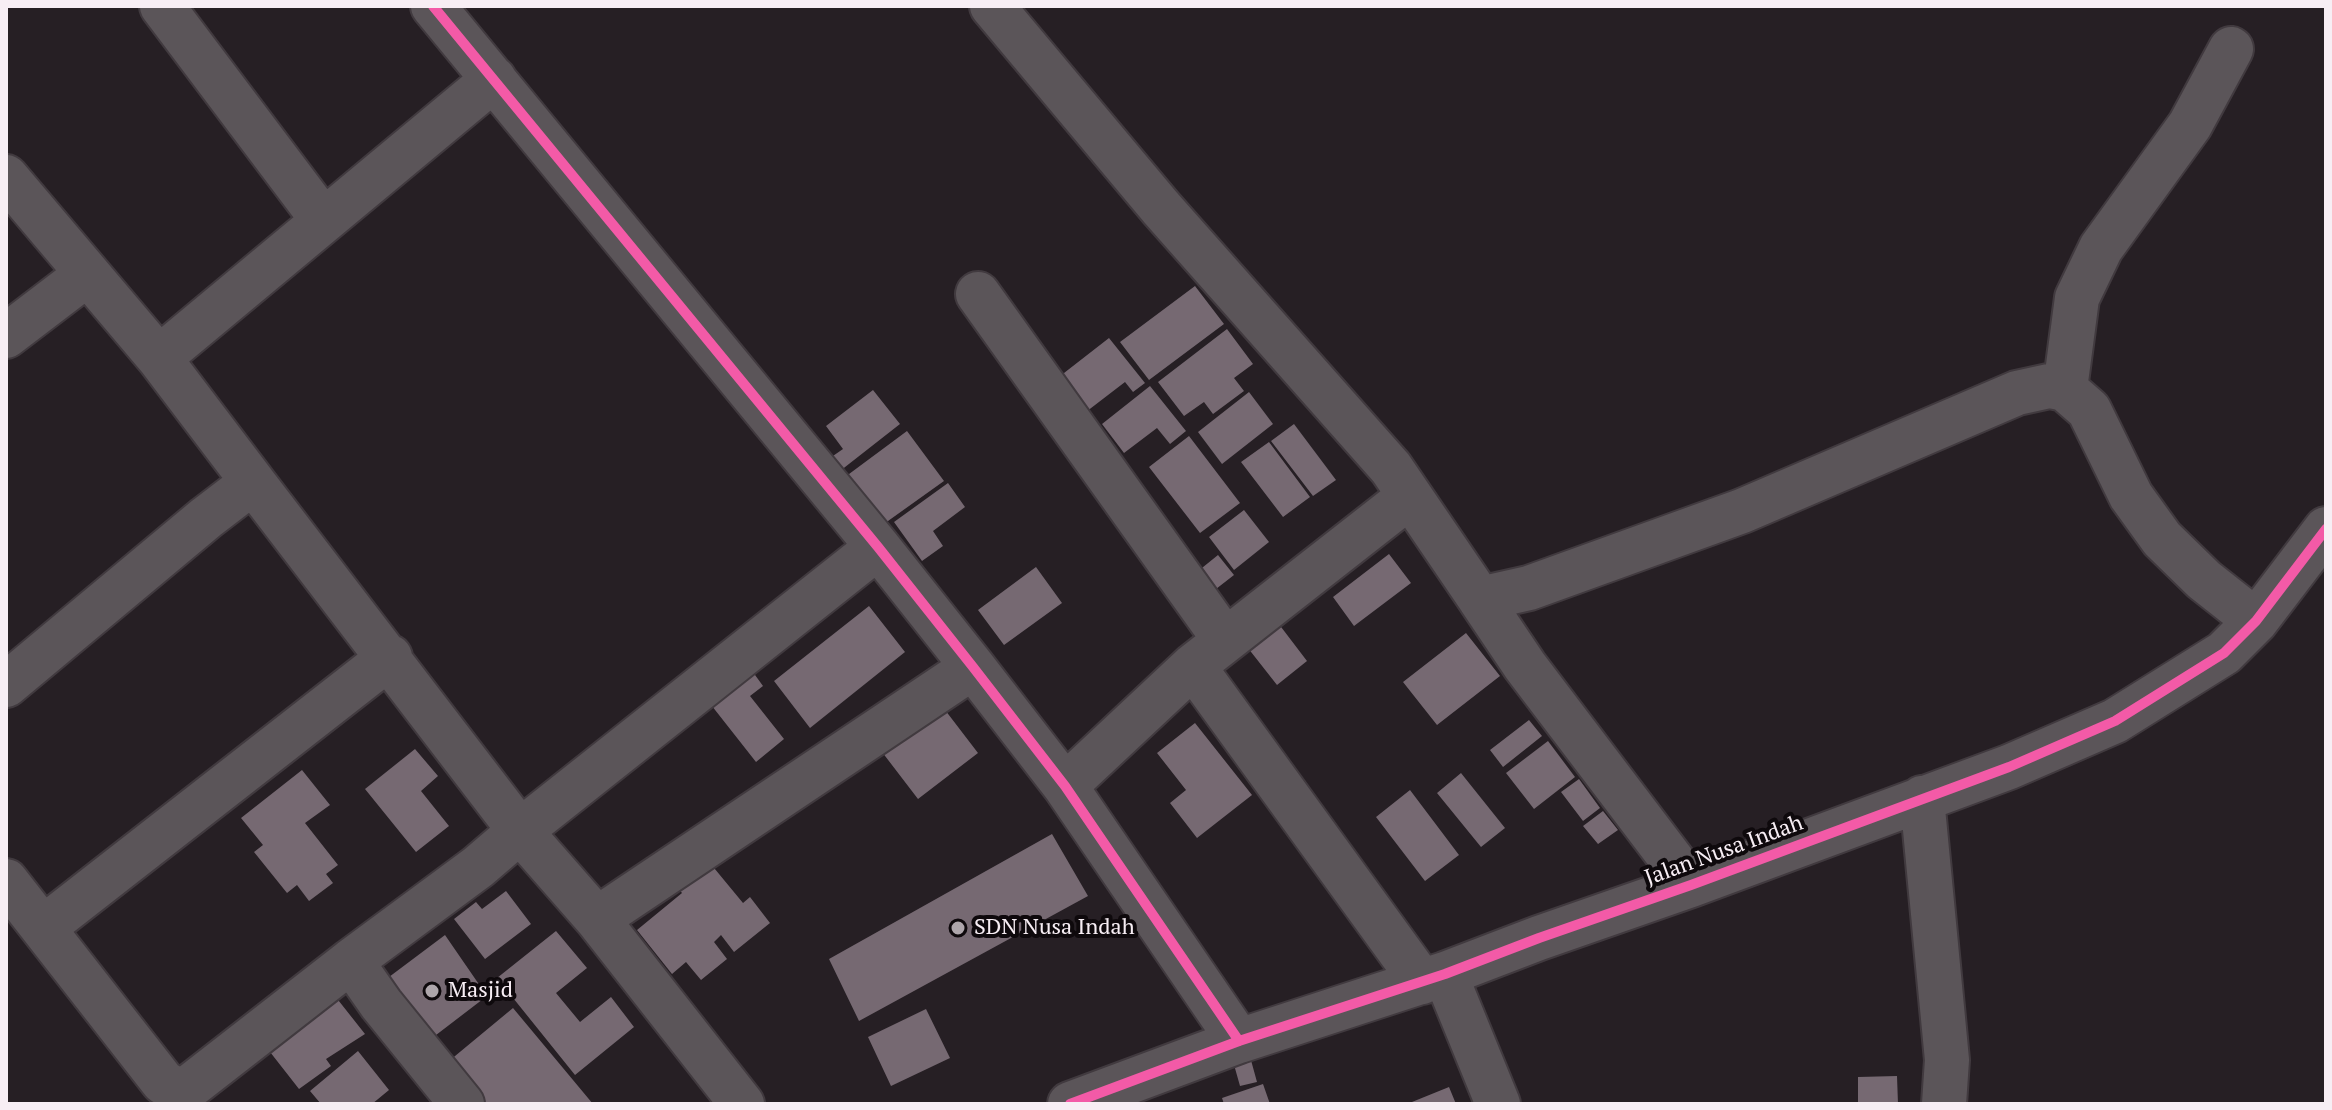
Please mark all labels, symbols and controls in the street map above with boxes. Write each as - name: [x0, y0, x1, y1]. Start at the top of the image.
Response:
- street label: Jalan Nusa Indah: [1641, 810, 1807, 892]
- place label: SDN Nusa Indah: [974, 915, 1135, 941]
- marker: SDN Nusa Indah: [949, 919, 967, 937]
- place label: Masjid: [448, 978, 513, 1004]
- marker: Masjid: [423, 982, 441, 1000]

